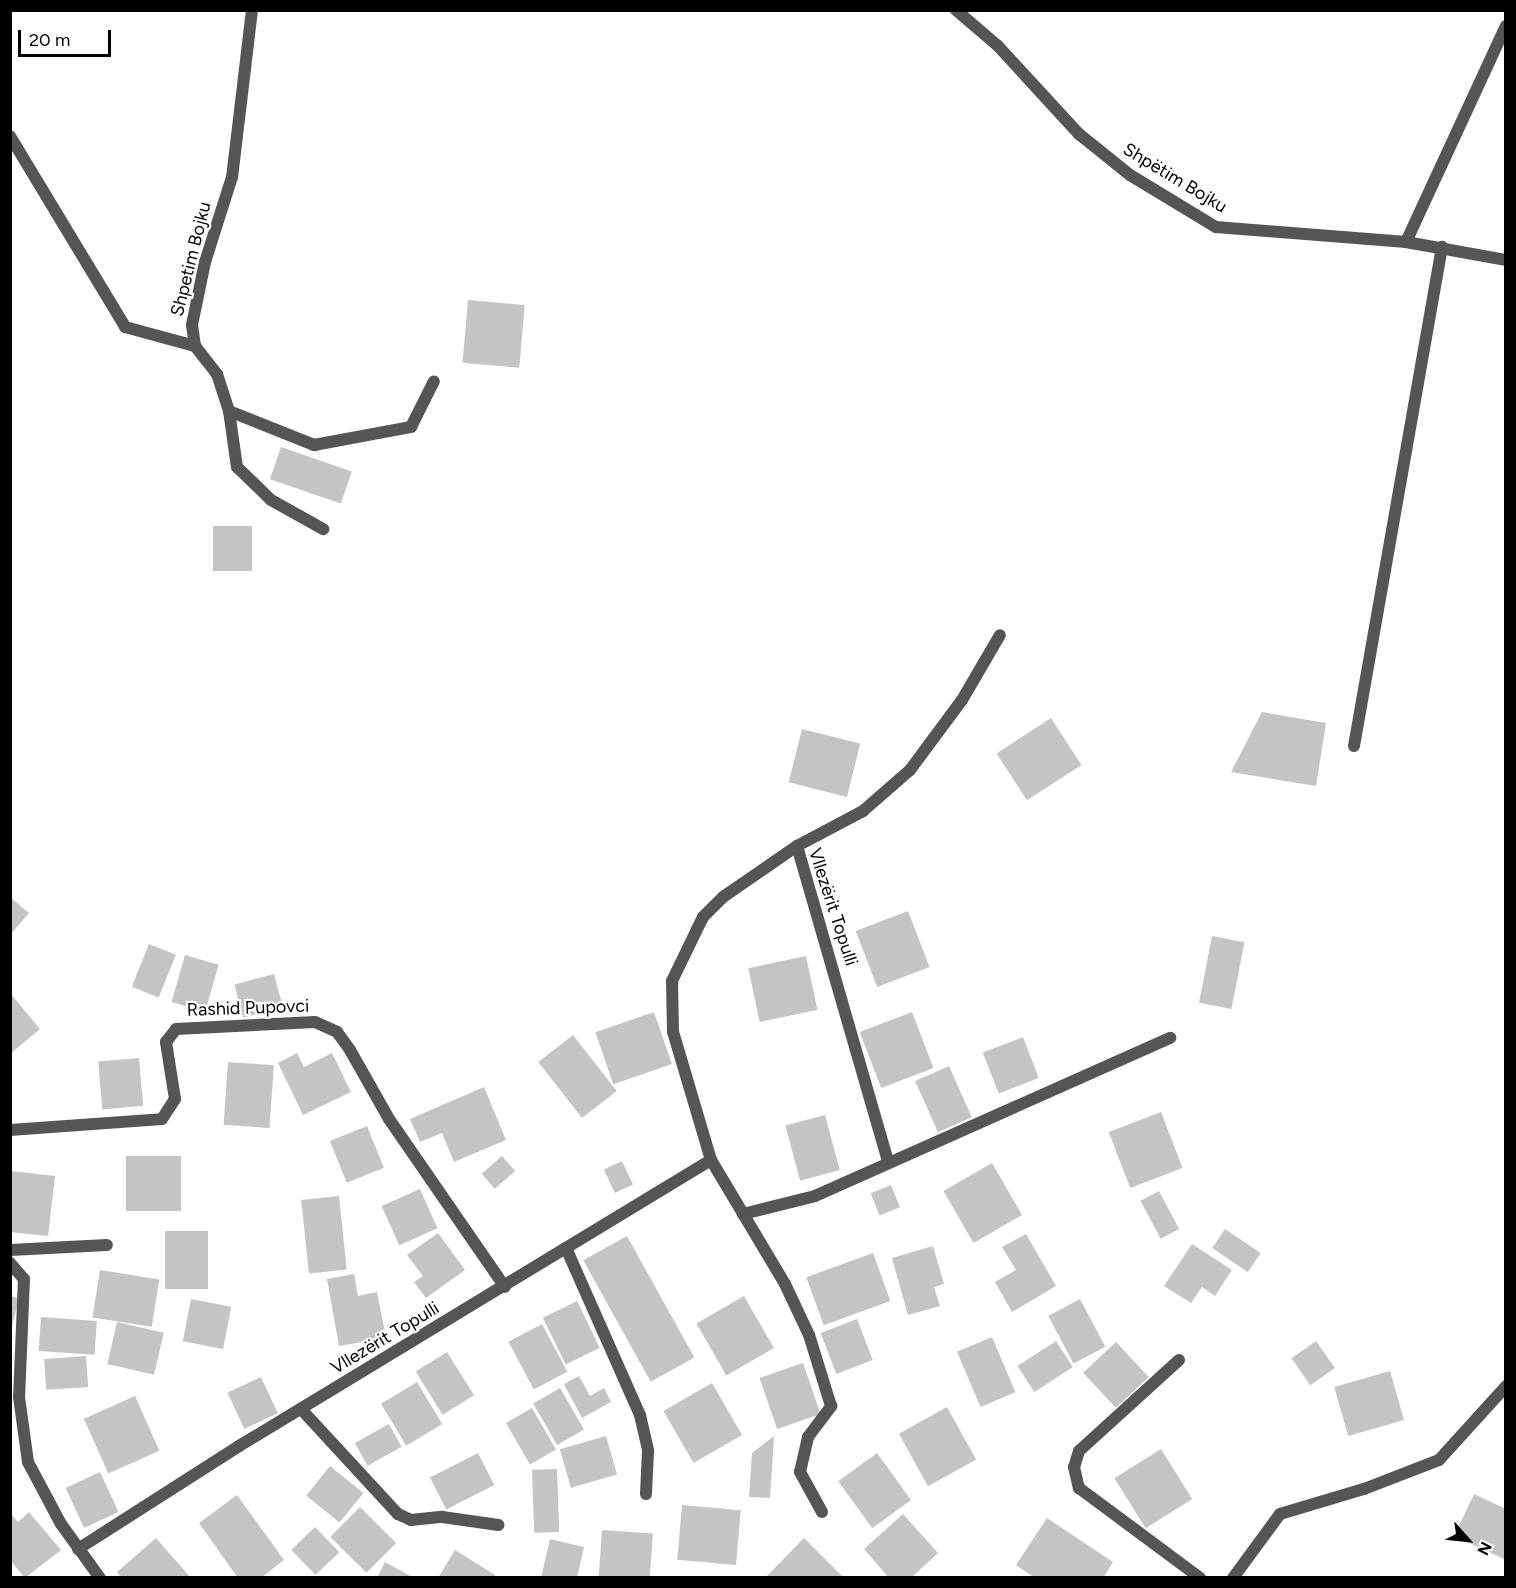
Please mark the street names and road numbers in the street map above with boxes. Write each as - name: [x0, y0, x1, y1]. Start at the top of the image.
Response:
- street label: Shpëtim Bojku: [1119, 139, 1231, 217]
- street label: Shpetim Bojku: [166, 199, 216, 319]
- street label: Vllezërit Topulli: [804, 845, 862, 969]
- street label: Rashid Pupovci: [186, 995, 310, 1021]
- street label: Vllezërit Topulli: [327, 1297, 443, 1379]

